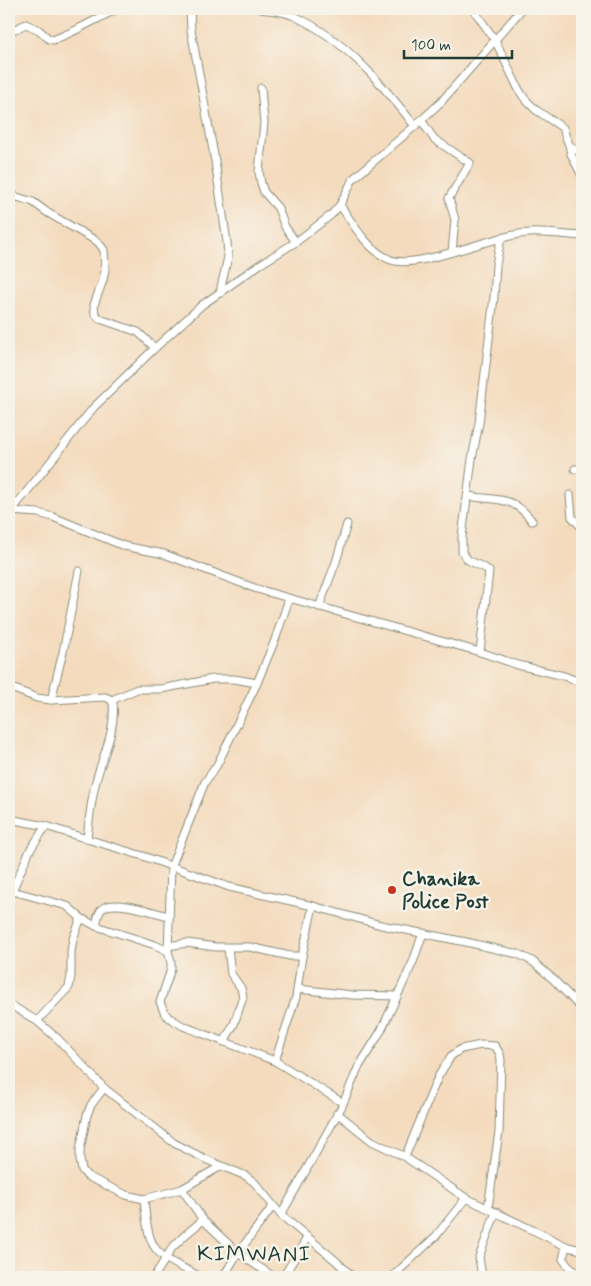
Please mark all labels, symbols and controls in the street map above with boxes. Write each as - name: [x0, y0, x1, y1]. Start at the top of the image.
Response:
- scale bar: [404, 28, 511, 60]
- text: 100 m: [411, 36, 451, 56]
- place label: Chanika Police Post: [402, 866, 489, 916]
- marker: Chanika Police Post: [386, 884, 398, 896]
- district label: KIMWANI: [197, 1241, 311, 1269]

